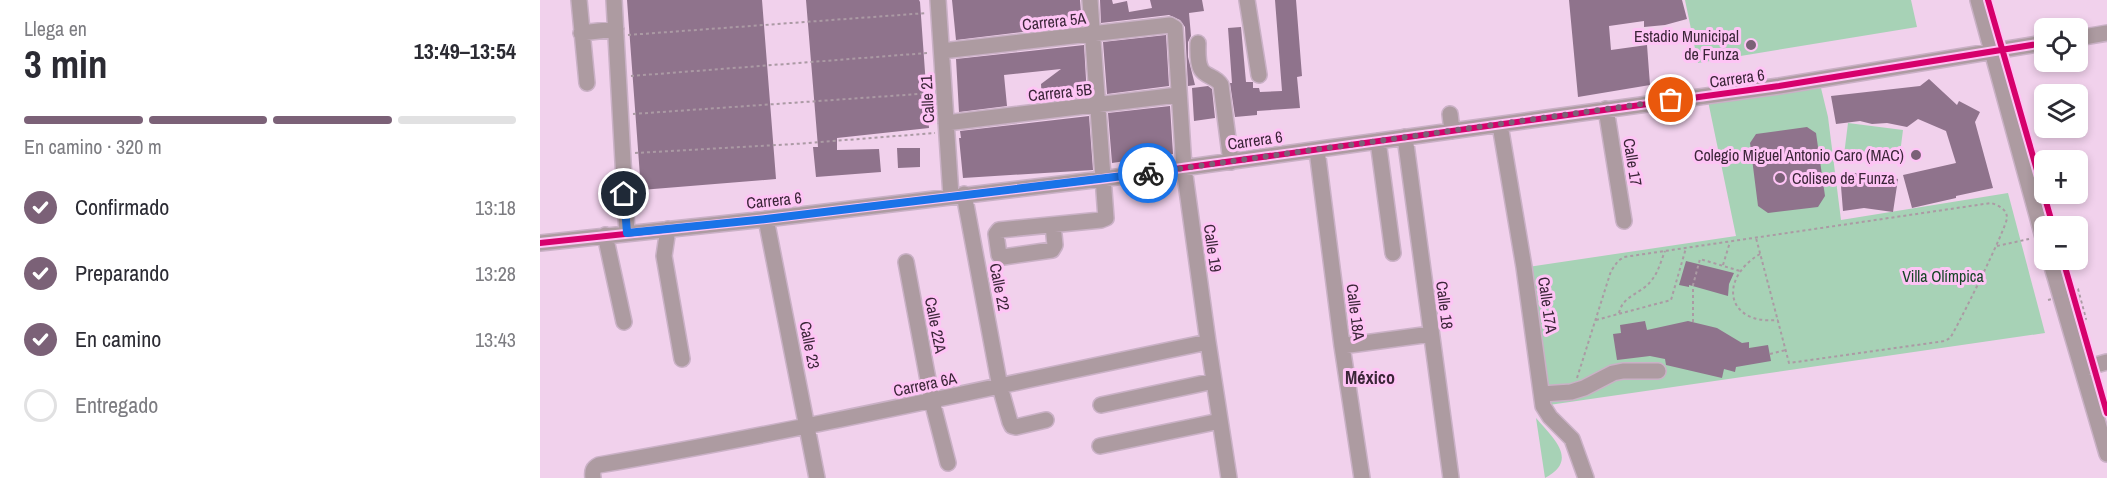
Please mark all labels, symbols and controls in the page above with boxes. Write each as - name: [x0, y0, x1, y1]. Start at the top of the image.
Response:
- street label: Carrera 5A: [1021, 7, 1087, 35]
- text: Llega en: [24, 15, 87, 42]
- map controls: [2034, 18, 2088, 270]
- button: locate: [2034, 18, 2088, 72]
- place label: Estadio Municipal de Funza: [1634, 25, 1740, 65]
- text: 13:49–13:54: [414, 36, 516, 66]
- text: 3 min: [24, 38, 108, 90]
- marker: Estadio Municipal de Funza: [1744, 38, 1758, 52]
- street label: Carrera 6: [1708, 63, 1766, 93]
- street label: Calle 21: [915, 74, 939, 124]
- pin: [1645, 74, 1696, 125]
- street label: Carrera 5B: [1027, 78, 1093, 106]
- icon: bag: [1654, 83, 1687, 116]
- button: layers: [2034, 84, 2088, 138]
- street label: Carrera 6: [1226, 125, 1284, 155]
- text: En camino · 320 m: [24, 133, 162, 160]
- street label: Calle 17: [1618, 137, 1648, 187]
- courier: [1118, 143, 1178, 203]
- place label: Colegio Miguel Antonio Caro (MAC): [1694, 144, 1904, 166]
- marker: Colegio Miguel Antonio Caro (MAC): [1909, 148, 1923, 162]
- button: +: [2034, 150, 2088, 204]
- icon: bike: [1132, 157, 1165, 190]
- place label: Coliseo de Funza: [1792, 167, 1896, 189]
- pin: [598, 168, 649, 219]
- marker: Coliseo de Funza: [1773, 171, 1787, 185]
- icon: home: [607, 177, 640, 210]
- street label: Carrera 6: [745, 186, 803, 214]
- icon: check: [24, 191, 57, 224]
- text: Confirmado: [75, 192, 169, 222]
- text: 13:18: [475, 194, 516, 221]
- button: −: [2034, 216, 2088, 270]
- street label: Calle 19: [1199, 223, 1227, 273]
- icon: check: [24, 257, 57, 290]
- text: Preparando: [75, 258, 169, 288]
- text: 13:28: [475, 260, 516, 287]
- street label: Calle 22: [985, 261, 1015, 313]
- park label: Villa Olímpica: [1902, 265, 1984, 287]
- street label: Calle 17A: [1533, 275, 1563, 335]
- street label: Calle 18: [1431, 280, 1459, 330]
- street label: Calle 18A: [1342, 282, 1370, 342]
- street label: Calle 22A: [920, 295, 952, 355]
- street label: Calle 23: [795, 319, 825, 371]
- icon: check: [24, 323, 57, 356]
- text: En camino: [75, 324, 161, 354]
- text: 13:43: [475, 326, 516, 353]
- district label: México: [1345, 365, 1395, 390]
- street label: Carrera 6A: [891, 367, 959, 401]
- text: Entregado: [75, 390, 158, 420]

